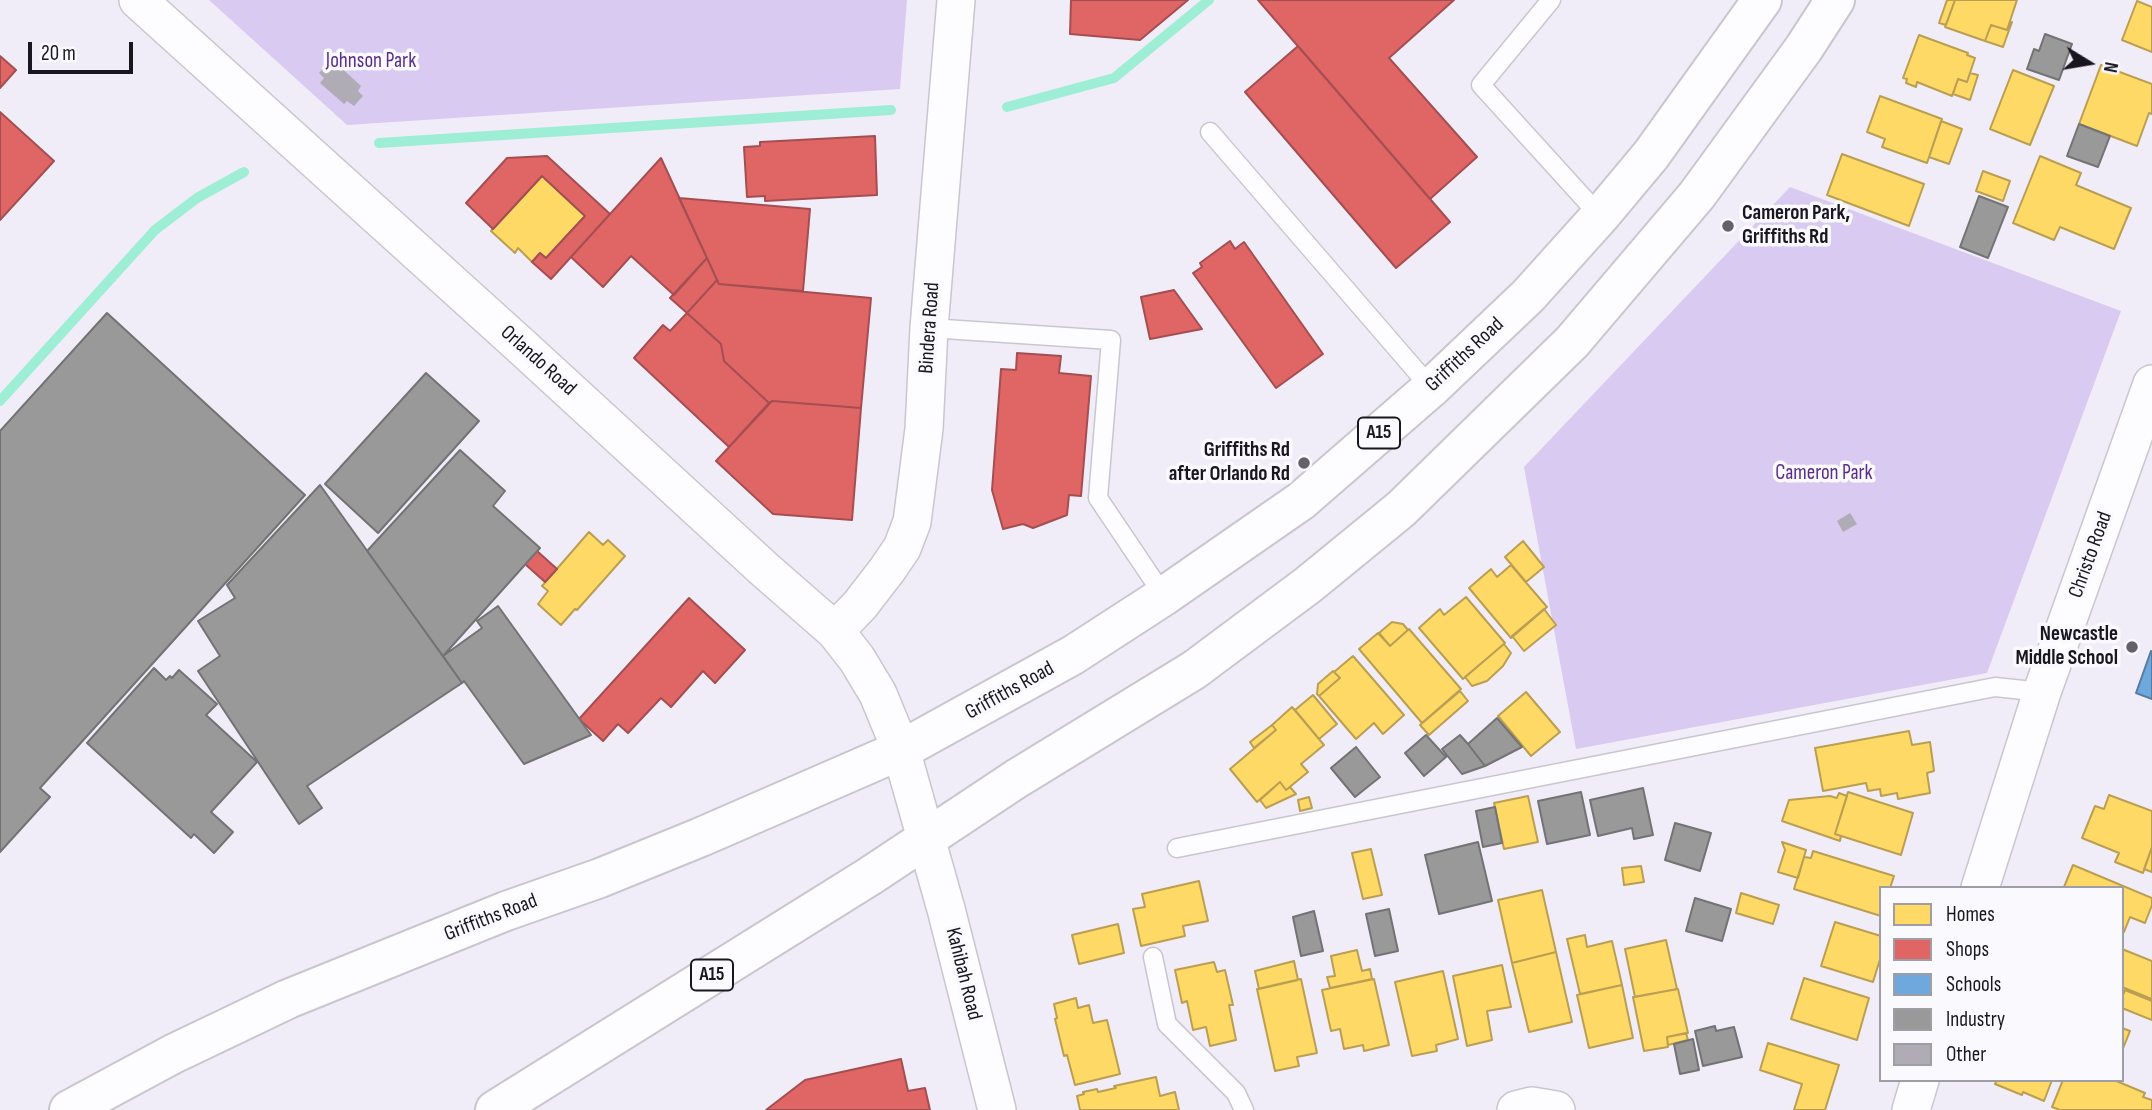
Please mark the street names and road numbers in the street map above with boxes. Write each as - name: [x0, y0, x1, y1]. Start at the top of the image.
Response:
- street label: Bindera Road: [914, 281, 946, 375]
- street label: Griffiths Road: [1421, 312, 1509, 398]
- street label: Orlando Road: [495, 320, 581, 402]
- road number: A15: [1358, 418, 1400, 448]
- street label: Christo Road: [2064, 508, 2118, 602]
- street label: Griffiths Road: [961, 656, 1059, 726]
- street label: Griffiths Road: [441, 889, 541, 947]
- street label: Kahibah Road: [939, 925, 987, 1023]
- road number: A15: [691, 959, 733, 990]

